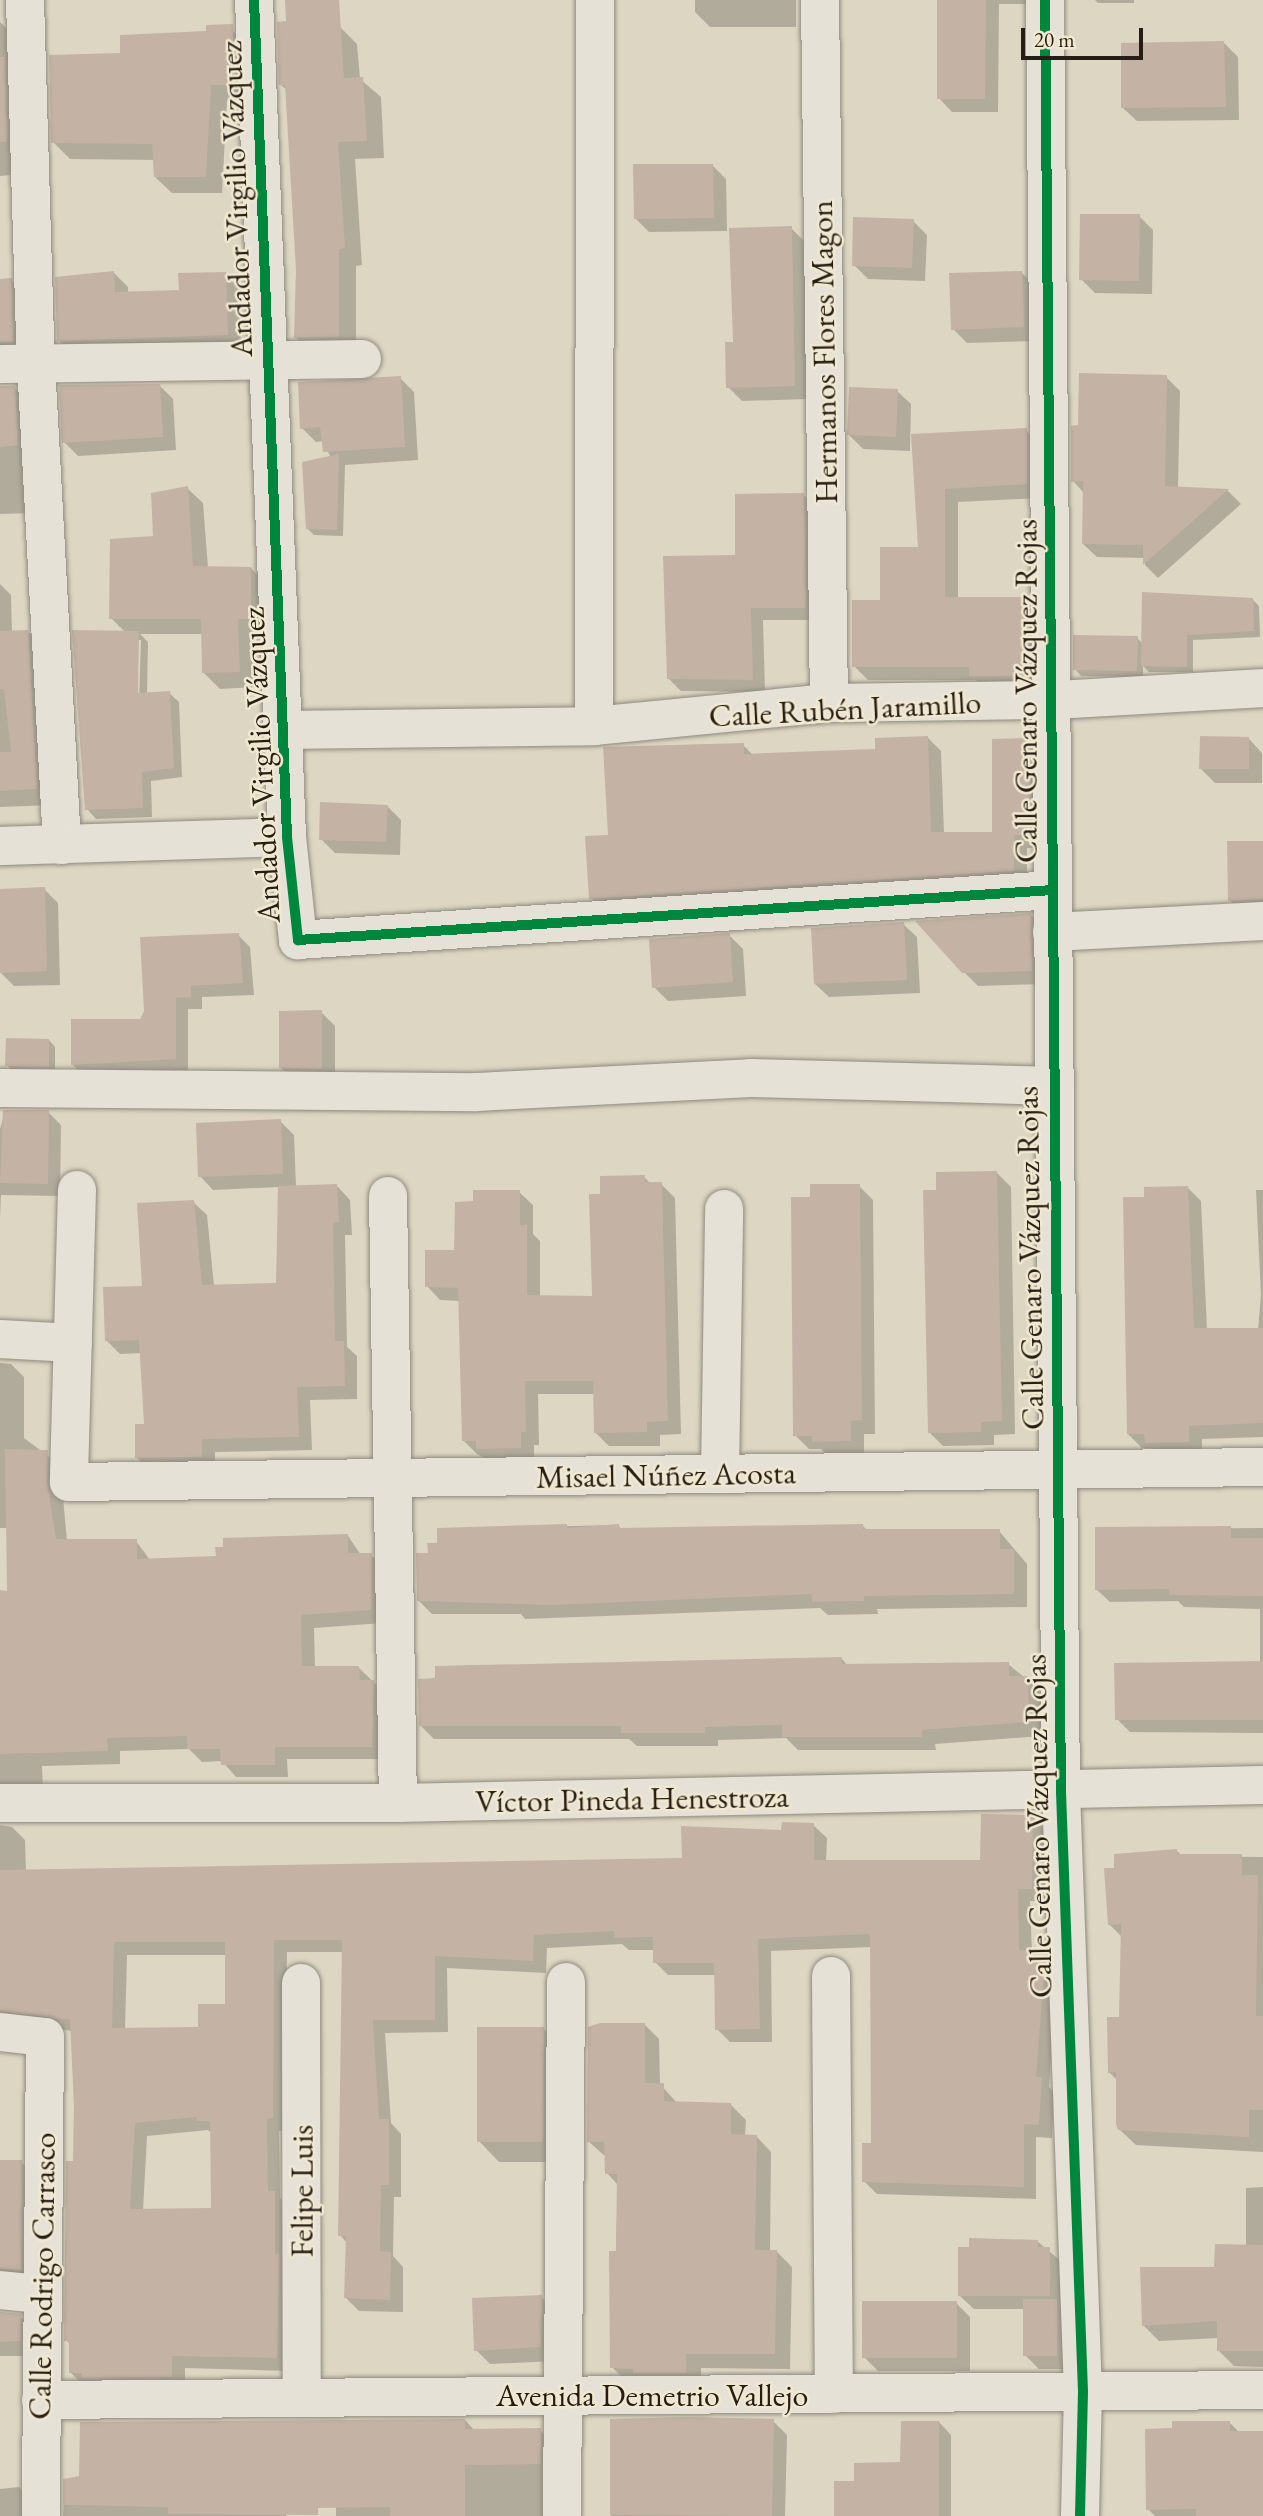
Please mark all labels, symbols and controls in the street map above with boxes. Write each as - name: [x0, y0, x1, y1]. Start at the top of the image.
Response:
- scale bar: [1025, 14, 1148, 58]
- text: 20 m: [1034, 26, 1075, 53]
- street label: Andador Virgilio Vázquez: [211, 40, 261, 358]
- street label: Hermanos Flores Magon: [802, 200, 846, 504]
- street label: Calle Genaro Vázquez Rojas: [1007, 519, 1045, 863]
- street label: Andador Virgilio Vázquez: [234, 606, 288, 924]
- street label: Calle Rubén Jaramillo: [708, 683, 982, 735]
- street label: Calle Genaro Vázquez Rojas: [1008, 1086, 1052, 1430]
- street label: Misael Núñez Acosta: [536, 1454, 796, 1496]
- street label: Calle Genaro Vázquez Rojas: [1016, 1654, 1060, 1998]
- street label: Víctor Pineda Henestroza: [475, 1777, 789, 1821]
- street label: Felipe Luis: [283, 2125, 321, 2257]
- street label: Calle Rodrigo Carrasco: [20, 2132, 64, 2420]
- street label: Avenida Demetrio Vallejo: [496, 2376, 808, 2414]

